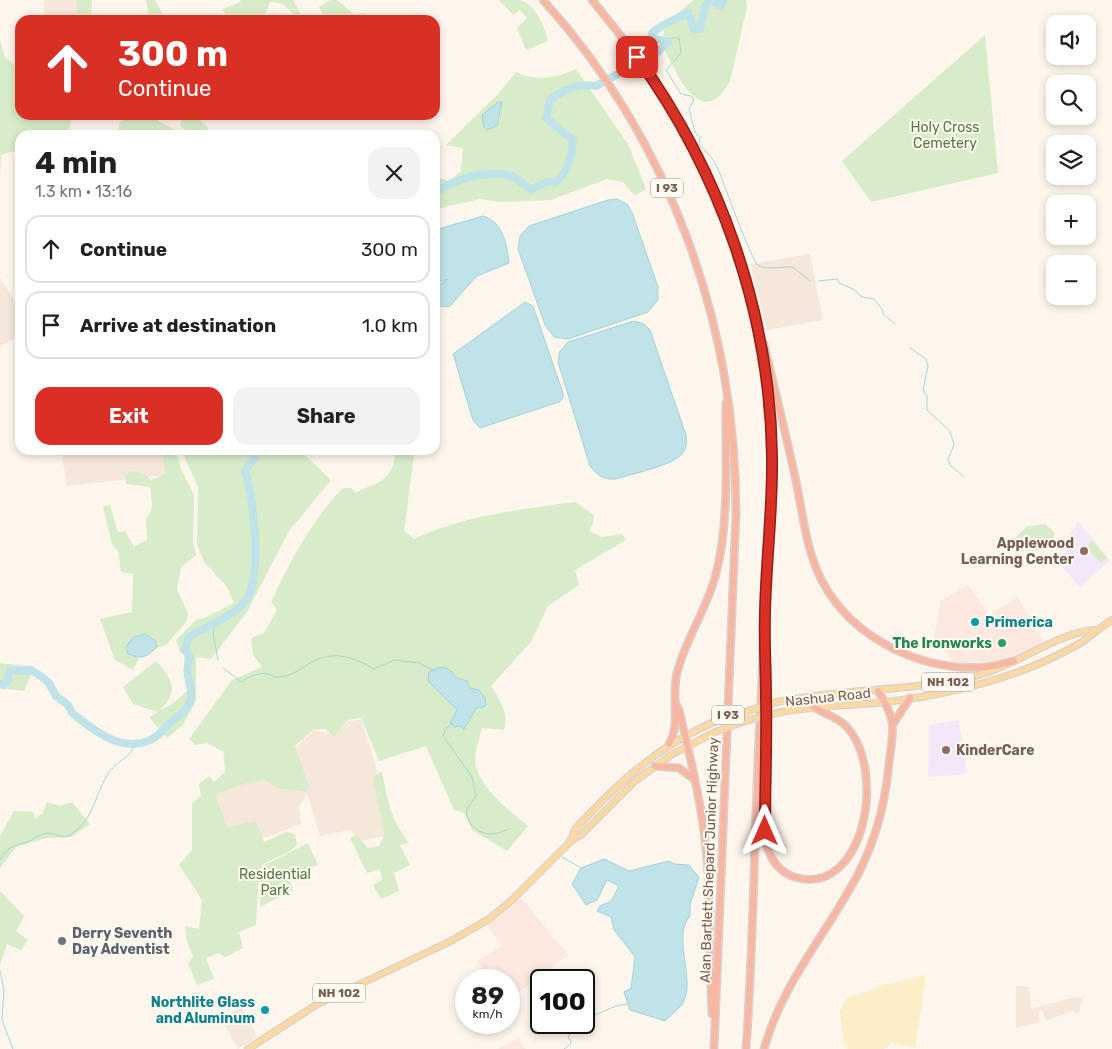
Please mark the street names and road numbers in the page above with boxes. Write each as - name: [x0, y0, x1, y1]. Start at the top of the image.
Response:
- road number: I 93: [651, 178, 683, 198]
- road number: NH 102: [922, 672, 974, 692]
- street label: Nashua Road: [784, 685, 872, 710]
- road number: I 93: [712, 706, 744, 724]
- street label: Alan Bartlett Shepard Junior Highway: [697, 737, 722, 983]
- road number: NH 102: [313, 984, 365, 1002]

